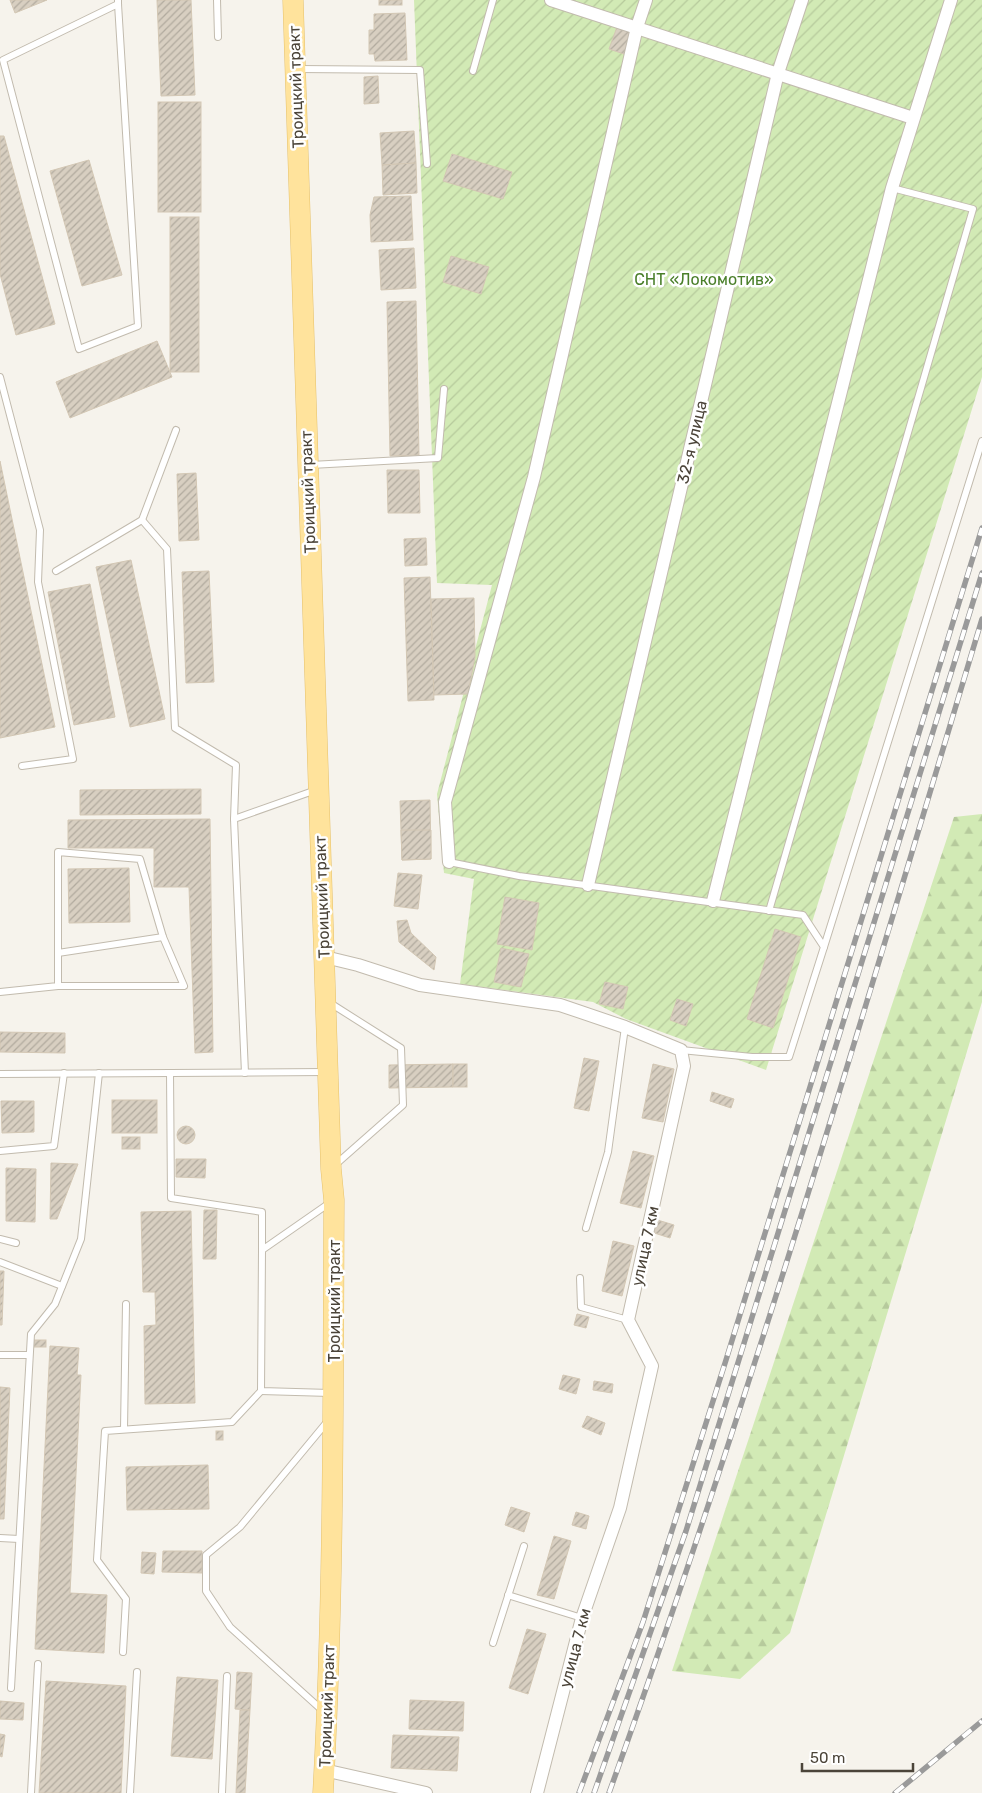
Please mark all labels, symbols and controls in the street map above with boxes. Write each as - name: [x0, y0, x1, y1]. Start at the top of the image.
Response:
- street label: Троицкий тракт: [284, 25, 308, 149]
- park label: СНТ «Локомотив»: [634, 270, 774, 289]
- street label: 32-я улица: [673, 398, 711, 486]
- street label: Троицкий тракт: [296, 430, 320, 554]
- street label: Троицкий тракт: [310, 835, 334, 959]
- street label: улица 7 км: [627, 1204, 663, 1288]
- street label: Троицкий тракт: [325, 1240, 344, 1362]
- street label: улица 7 км: [555, 1606, 595, 1690]
- street label: Троицкий тракт: [315, 1644, 339, 1768]
- scale bar: [802, 1740, 913, 1772]
- text: 50 m: [810, 1749, 845, 1767]

